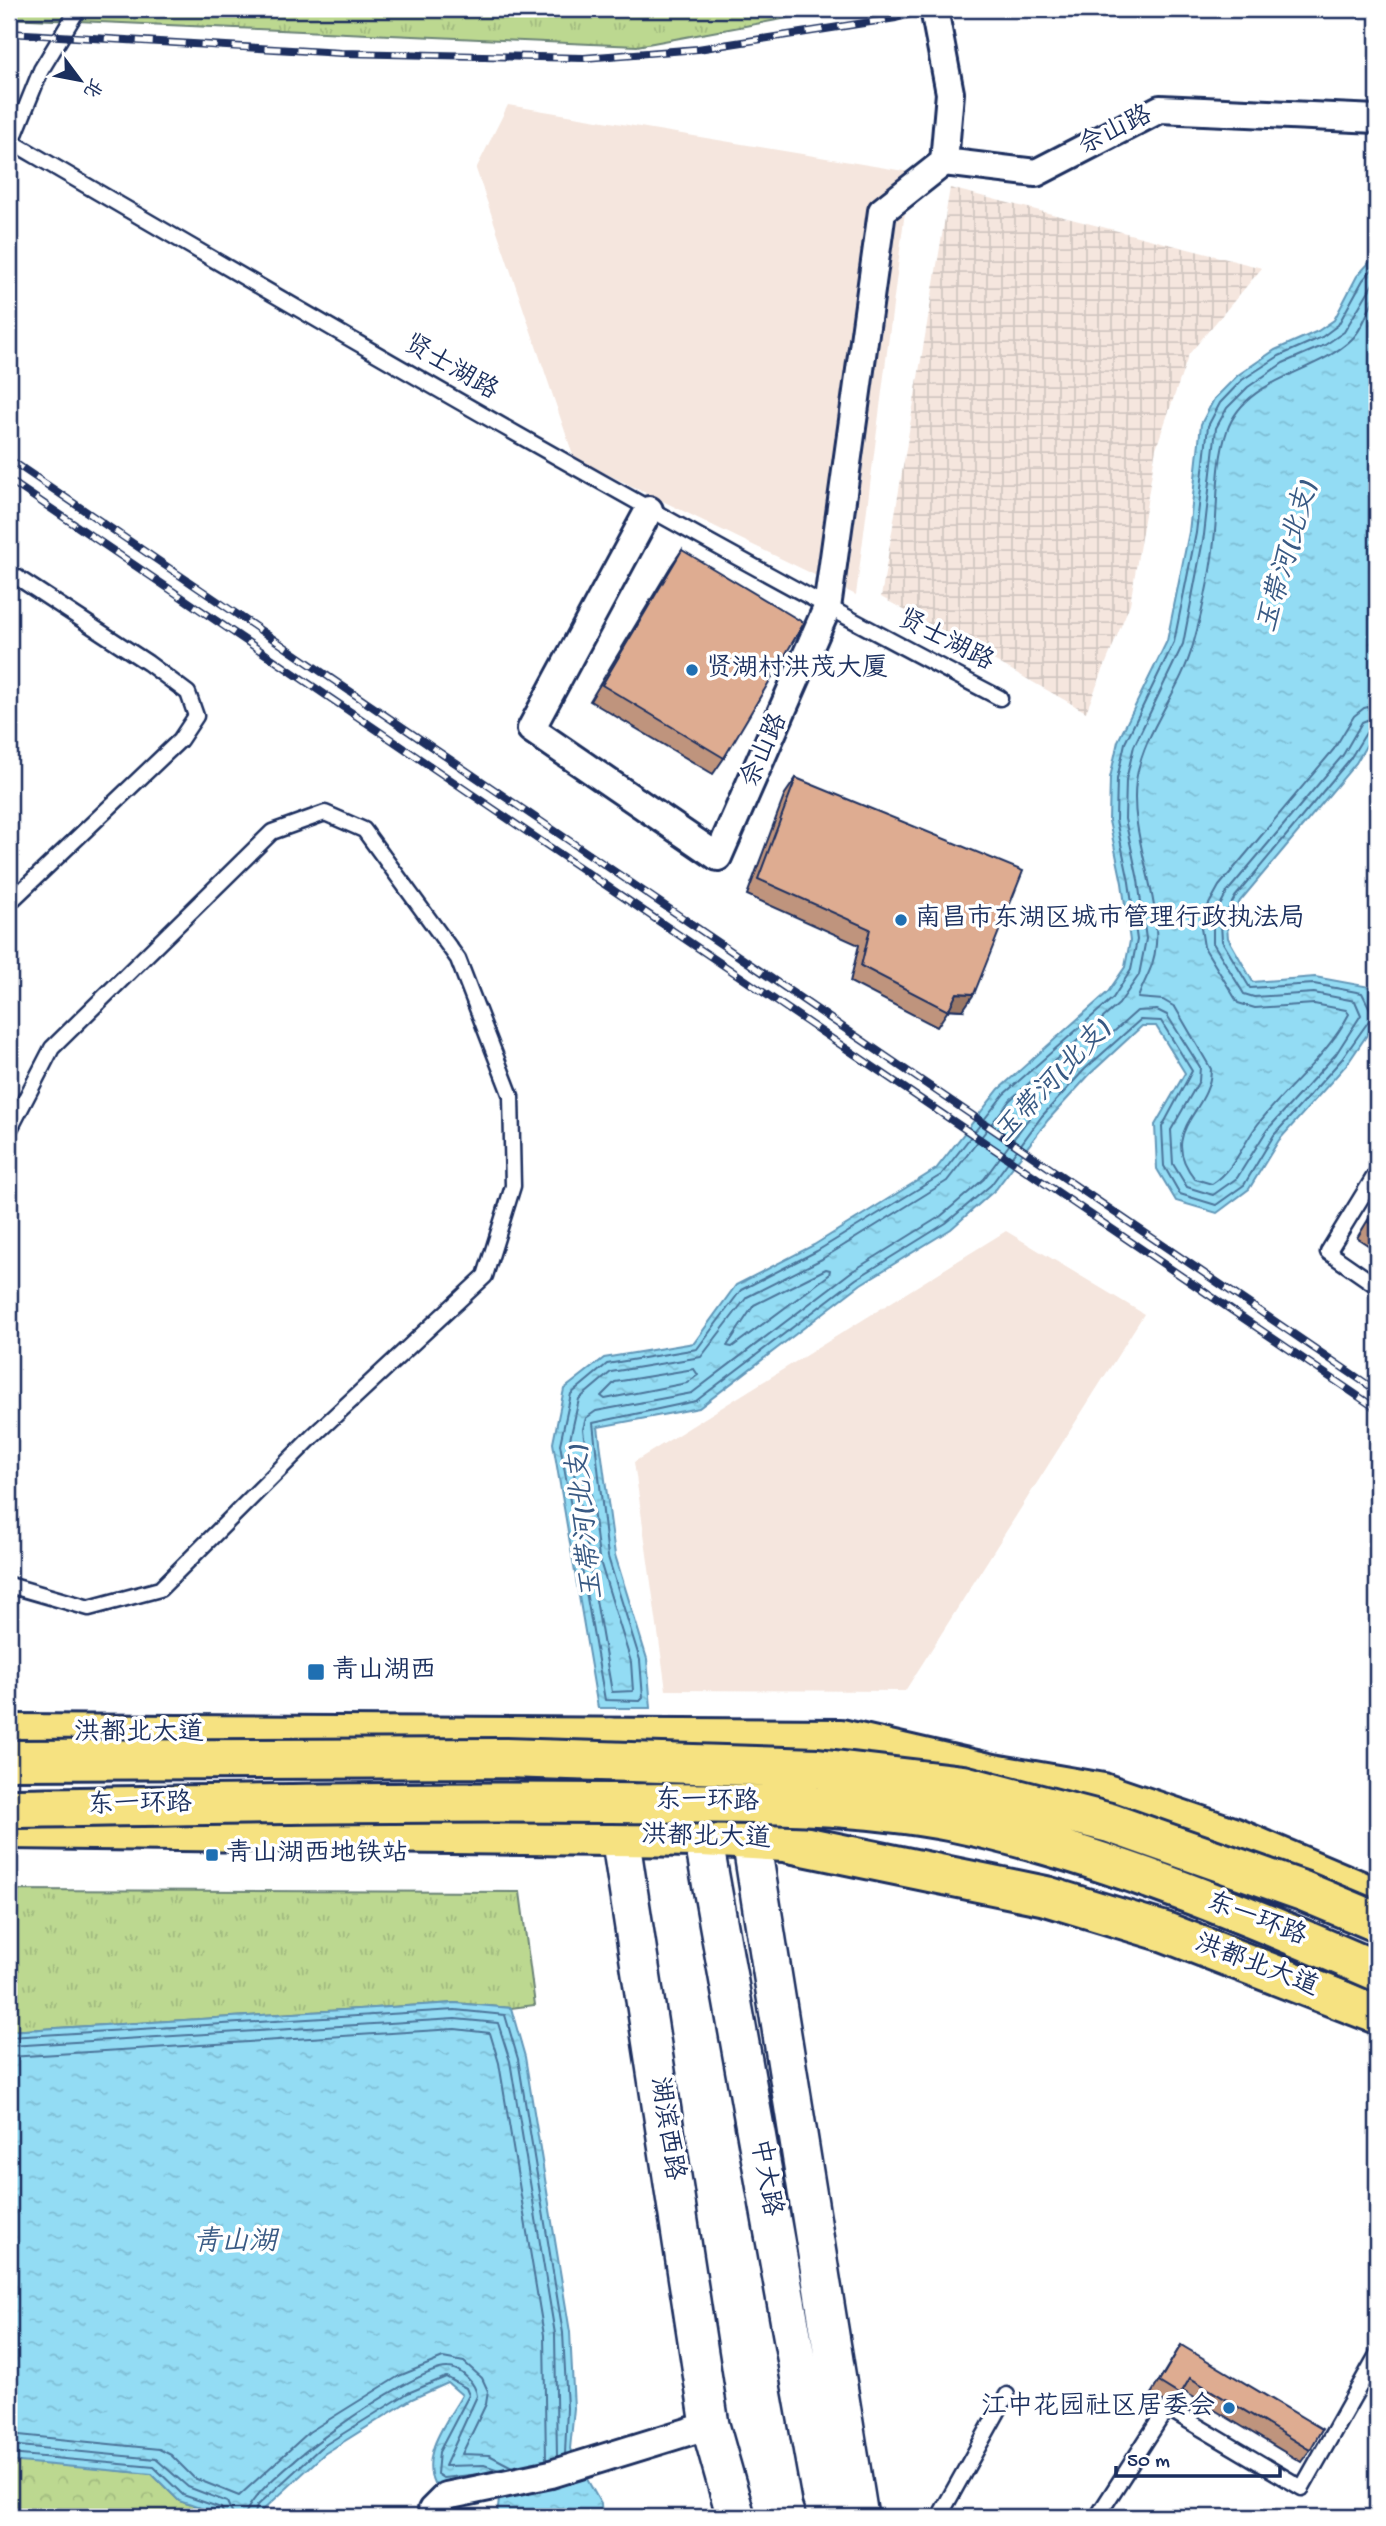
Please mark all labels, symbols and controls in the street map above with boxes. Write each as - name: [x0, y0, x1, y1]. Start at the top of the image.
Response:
- north arrow: [46, 46, 116, 116]
- text: 北: [77, 73, 106, 101]
- street label: 佘山路: [1073, 99, 1158, 163]
- street label: 贤士湖路: [397, 328, 504, 408]
- water label: 玉带河(北支): [1250, 477, 1326, 636]
- street label: 贤士湖路: [892, 603, 999, 679]
- place label: 贤湖村洪茂大厦: [706, 653, 888, 686]
- marker: 贤湖村洪茂大厦: [684, 662, 700, 678]
- street label: 佘山路: [734, 708, 796, 793]
- place label: 南昌市东湖区城市管理行政执法局: [915, 903, 1305, 936]
- marker: 南昌市东湖区城市管理行政执法局: [893, 912, 909, 928]
- water label: 玉带河(北支): [987, 1012, 1119, 1150]
- water label: 玉带河(北支): [560, 1443, 612, 1601]
- place label: 青山湖西: [332, 1655, 436, 1688]
- marker: 青山湖西: [306, 1662, 326, 1682]
- street label: 洪都北大道: [74, 1718, 204, 1750]
- street label: 东一环路: [655, 1785, 759, 1819]
- street label: 东一环路: [88, 1788, 192, 1822]
- street label: 洪都北大道: [640, 1820, 772, 1857]
- place label: 青山湖西地铁站: [226, 1838, 408, 1871]
- marker: 青山湖西地铁站: [204, 1847, 220, 1863]
- street label: 东一环路: [1202, 1886, 1311, 1954]
- street label: 洪都北大道: [1190, 1928, 1323, 2005]
- street label: 湖滨西路: [642, 2075, 690, 2183]
- street label: 中大路: [742, 2137, 788, 2219]
- water label: 青山湖: [193, 2226, 280, 2260]
- place label: 江中花园社区居委会: [981, 2391, 1215, 2424]
- marker: 江中花园社区居委会: [1221, 2400, 1237, 2416]
- scale bar: [1116, 2435, 1281, 2479]
- text: 50 m: [1127, 2450, 1170, 2475]

